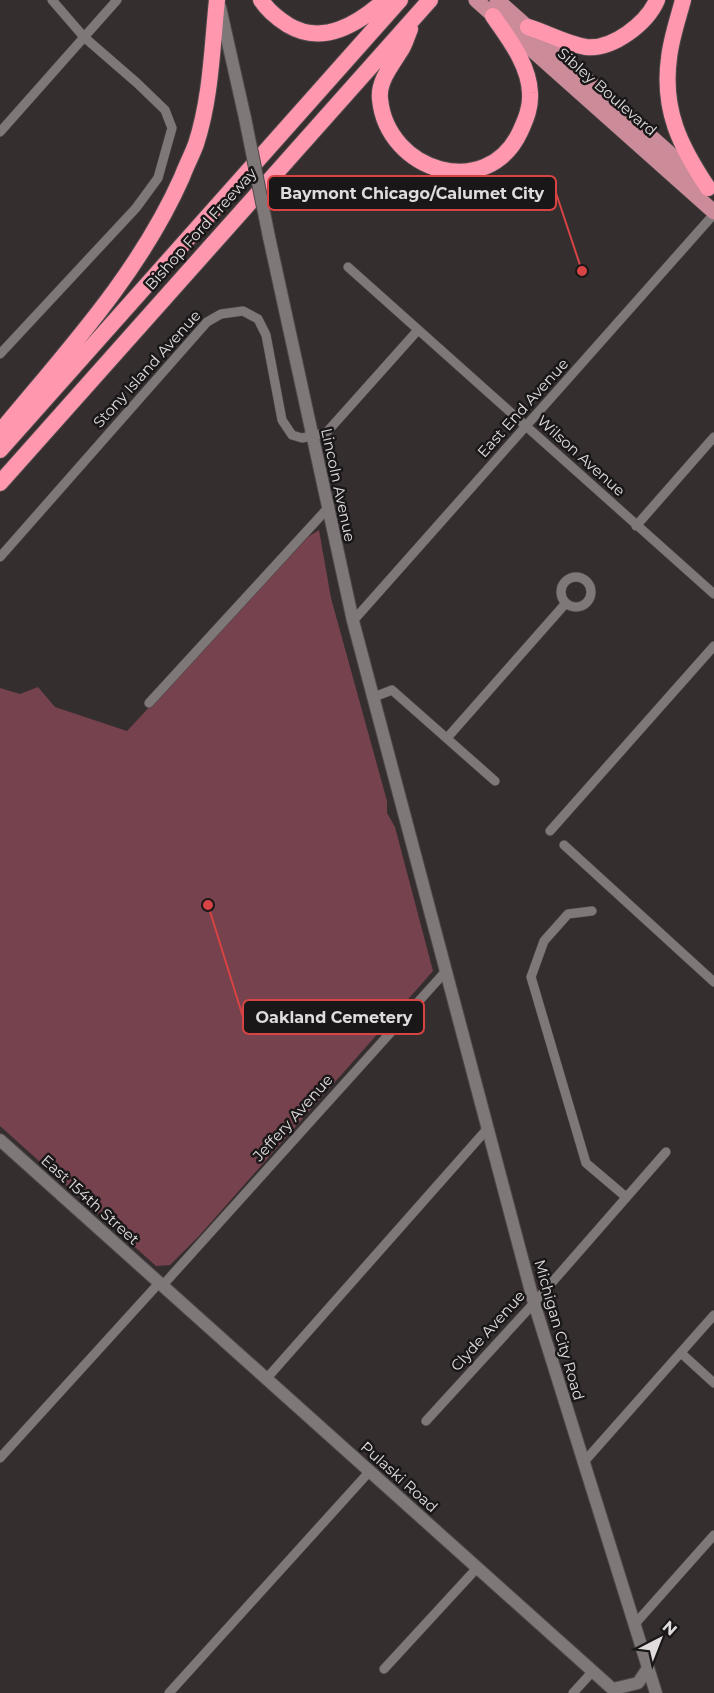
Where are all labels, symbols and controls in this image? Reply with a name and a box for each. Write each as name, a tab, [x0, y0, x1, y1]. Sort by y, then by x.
street label: Sibley Boulevard	[554, 43, 661, 140]
street label: Bishop Ford Freeway	[141, 163, 261, 294]
callout: Baymont Chicago/Calumet City	[268, 176, 556, 210]
text: Baymont Chicago/Calumet City	[280, 184, 544, 203]
street label: Stony Island Avenue	[89, 306, 205, 431]
street label: East End Avenue	[473, 354, 572, 461]
street label: Wilson Avenue	[533, 411, 629, 500]
street label: Lincoln Avenue	[317, 426, 360, 543]
callout: Oakland Cemetery	[243, 1000, 424, 1034]
text: Oakland Cemetery	[256, 1008, 413, 1027]
street label: Jeffery Avenue	[248, 1070, 337, 1166]
street label: East 154th Street	[37, 1151, 143, 1249]
street label: Michigan City Road	[530, 1257, 589, 1402]
street label: Clyde Avenue	[446, 1286, 529, 1375]
street label: Pulaski Road	[357, 1437, 442, 1516]
north arrow	[630, 1609, 690, 1669]
text: N	[659, 1617, 681, 1640]

